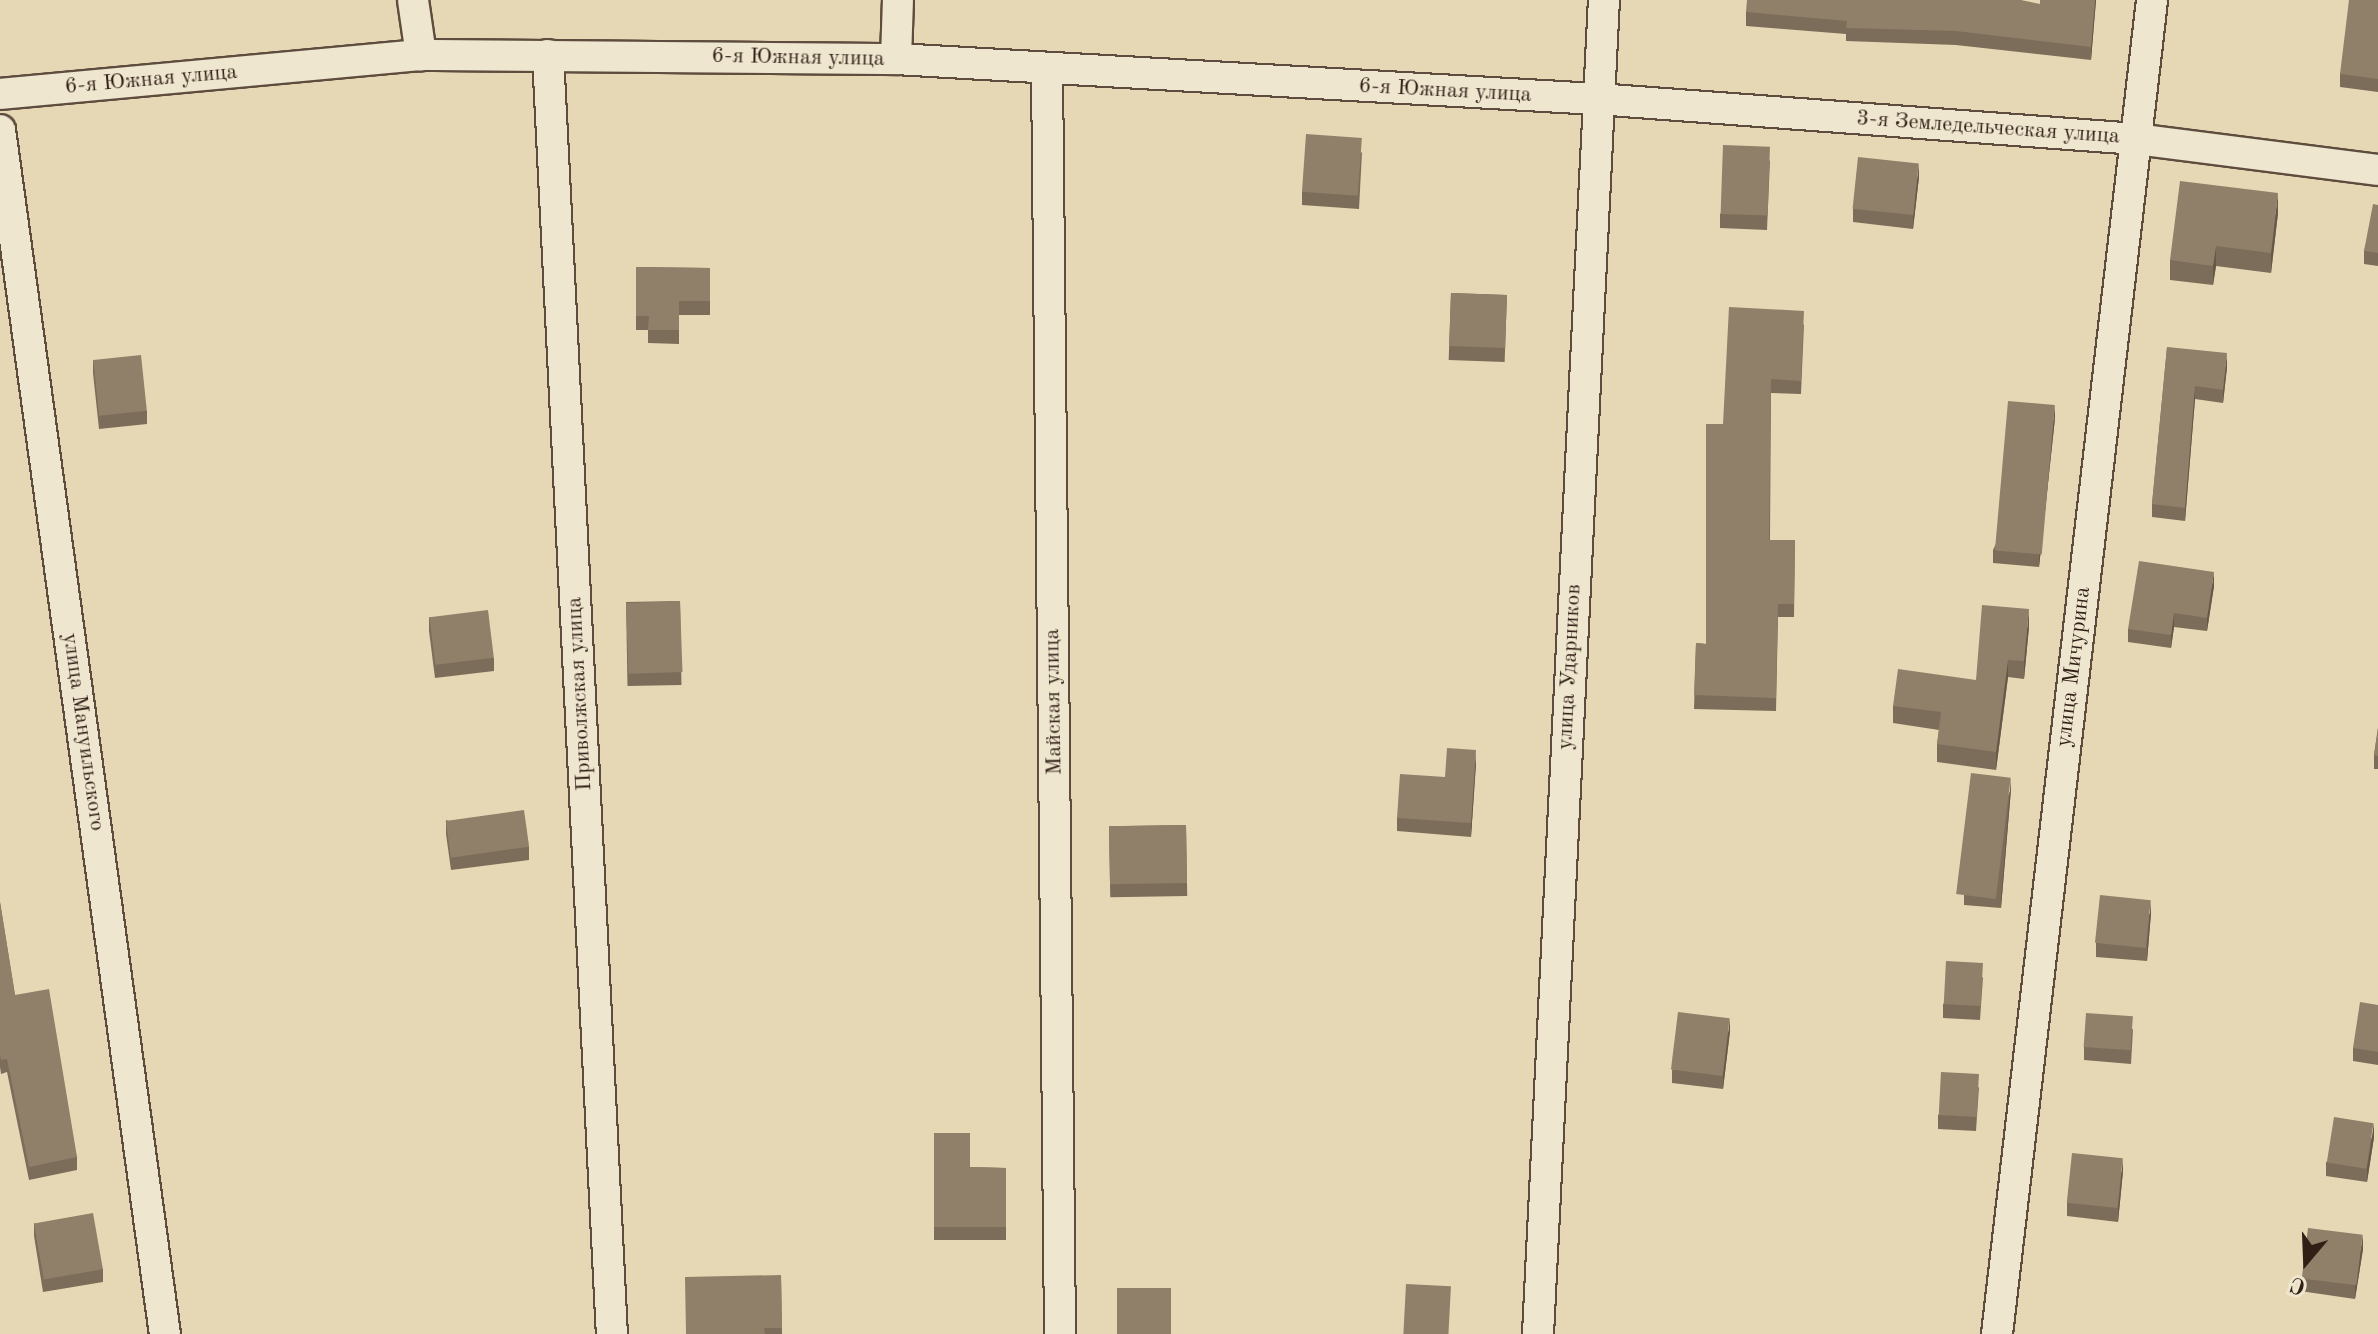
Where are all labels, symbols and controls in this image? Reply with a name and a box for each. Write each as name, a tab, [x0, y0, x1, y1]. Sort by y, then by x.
street label: 6-я Южная улица	[711, 43, 885, 73]
street label: 6-я Южная улица	[64, 59, 238, 101]
street label: 6-я Южная улица	[1358, 73, 1532, 109]
street label: 3-я Земледельческая улица	[1855, 106, 2121, 150]
street label: улица Ударников	[1552, 583, 1588, 751]
street label: улица Мичурина	[2051, 585, 2097, 749]
street label: Приволжская улица	[562, 596, 598, 792]
street label: Майская улица	[1040, 629, 1068, 775]
street label: улица Мануильского	[56, 631, 110, 833]
north arrow	[2266, 1222, 2346, 1302]
text: С	[2288, 1272, 2309, 1297]

